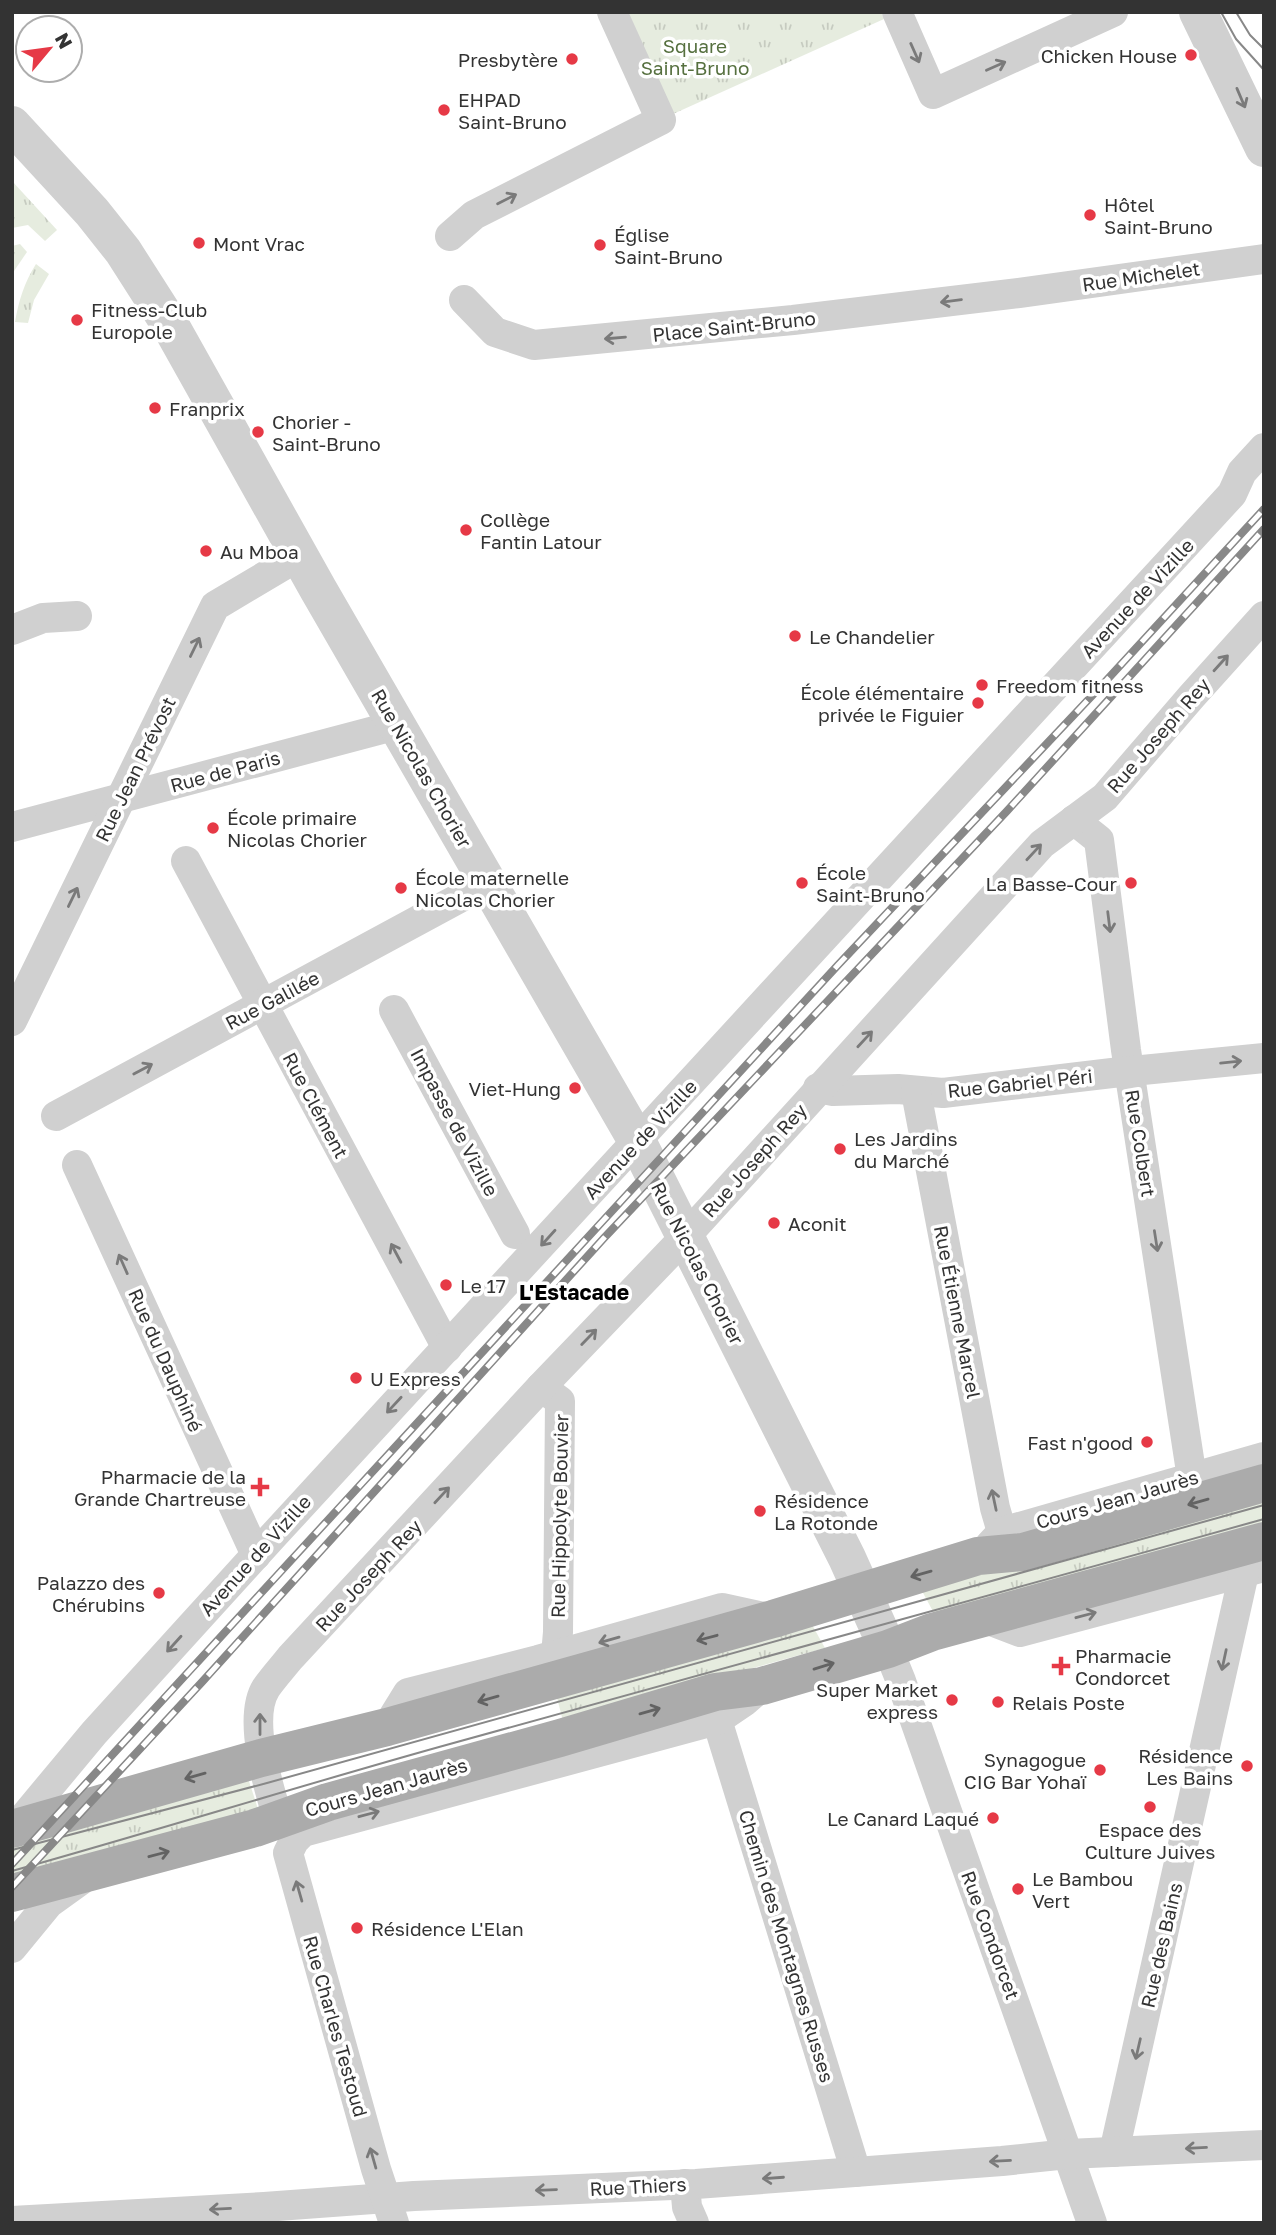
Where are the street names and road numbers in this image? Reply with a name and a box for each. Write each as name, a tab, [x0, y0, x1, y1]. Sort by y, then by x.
street label: Rue Michelet	[1081, 256, 1201, 296]
street label: Place Saint-Bruno	[651, 306, 817, 346]
street label: Avenue de Vizille	[1076, 534, 1198, 662]
street label: Rue Joseph Rey	[1102, 672, 1214, 797]
street label: Rue Nicolas Chorier	[367, 684, 477, 852]
street label: Rue Jean Prévost	[90, 693, 180, 845]
street label: Rue de Paris	[168, 745, 282, 797]
street label: Rue Galilée	[221, 966, 323, 1034]
street label: Impasse de Vizille	[406, 1044, 504, 1200]
street label: Rue Clément	[278, 1048, 354, 1162]
street label: Rue Gabriel Péri	[946, 1064, 1094, 1102]
street label: Avenue de Vizille	[579, 1075, 701, 1203]
street label: Rue Colbert	[1121, 1088, 1161, 1198]
street label: Rue Joseph Rey	[697, 1098, 811, 1222]
street label: Rue Nicolas Chorier	[647, 1178, 749, 1349]
street label: Rue Étienne Marcel	[930, 1223, 986, 1401]
street label: Rue du Dauphiné	[124, 1285, 208, 1435]
street label: Rue Hippolyte Bouvier	[546, 1413, 572, 1618]
street label: Cours Jean Jaurès	[1033, 1465, 1201, 1533]
street label: Avenue de Vizille	[195, 1490, 315, 1620]
street label: Rue Joseph Rey	[310, 1514, 426, 1636]
street label: Cours Jean Jaurès	[302, 1753, 470, 1821]
street label: Chemin des Montagnes Russes	[735, 1807, 839, 2085]
street label: Rue Condorcet	[957, 1868, 1025, 2002]
street label: Rue des Bains	[1135, 1880, 1187, 2010]
street label: Rue Charles Testoud	[299, 1933, 373, 2119]
street label: Rue Thiers	[589, 2172, 687, 2200]

